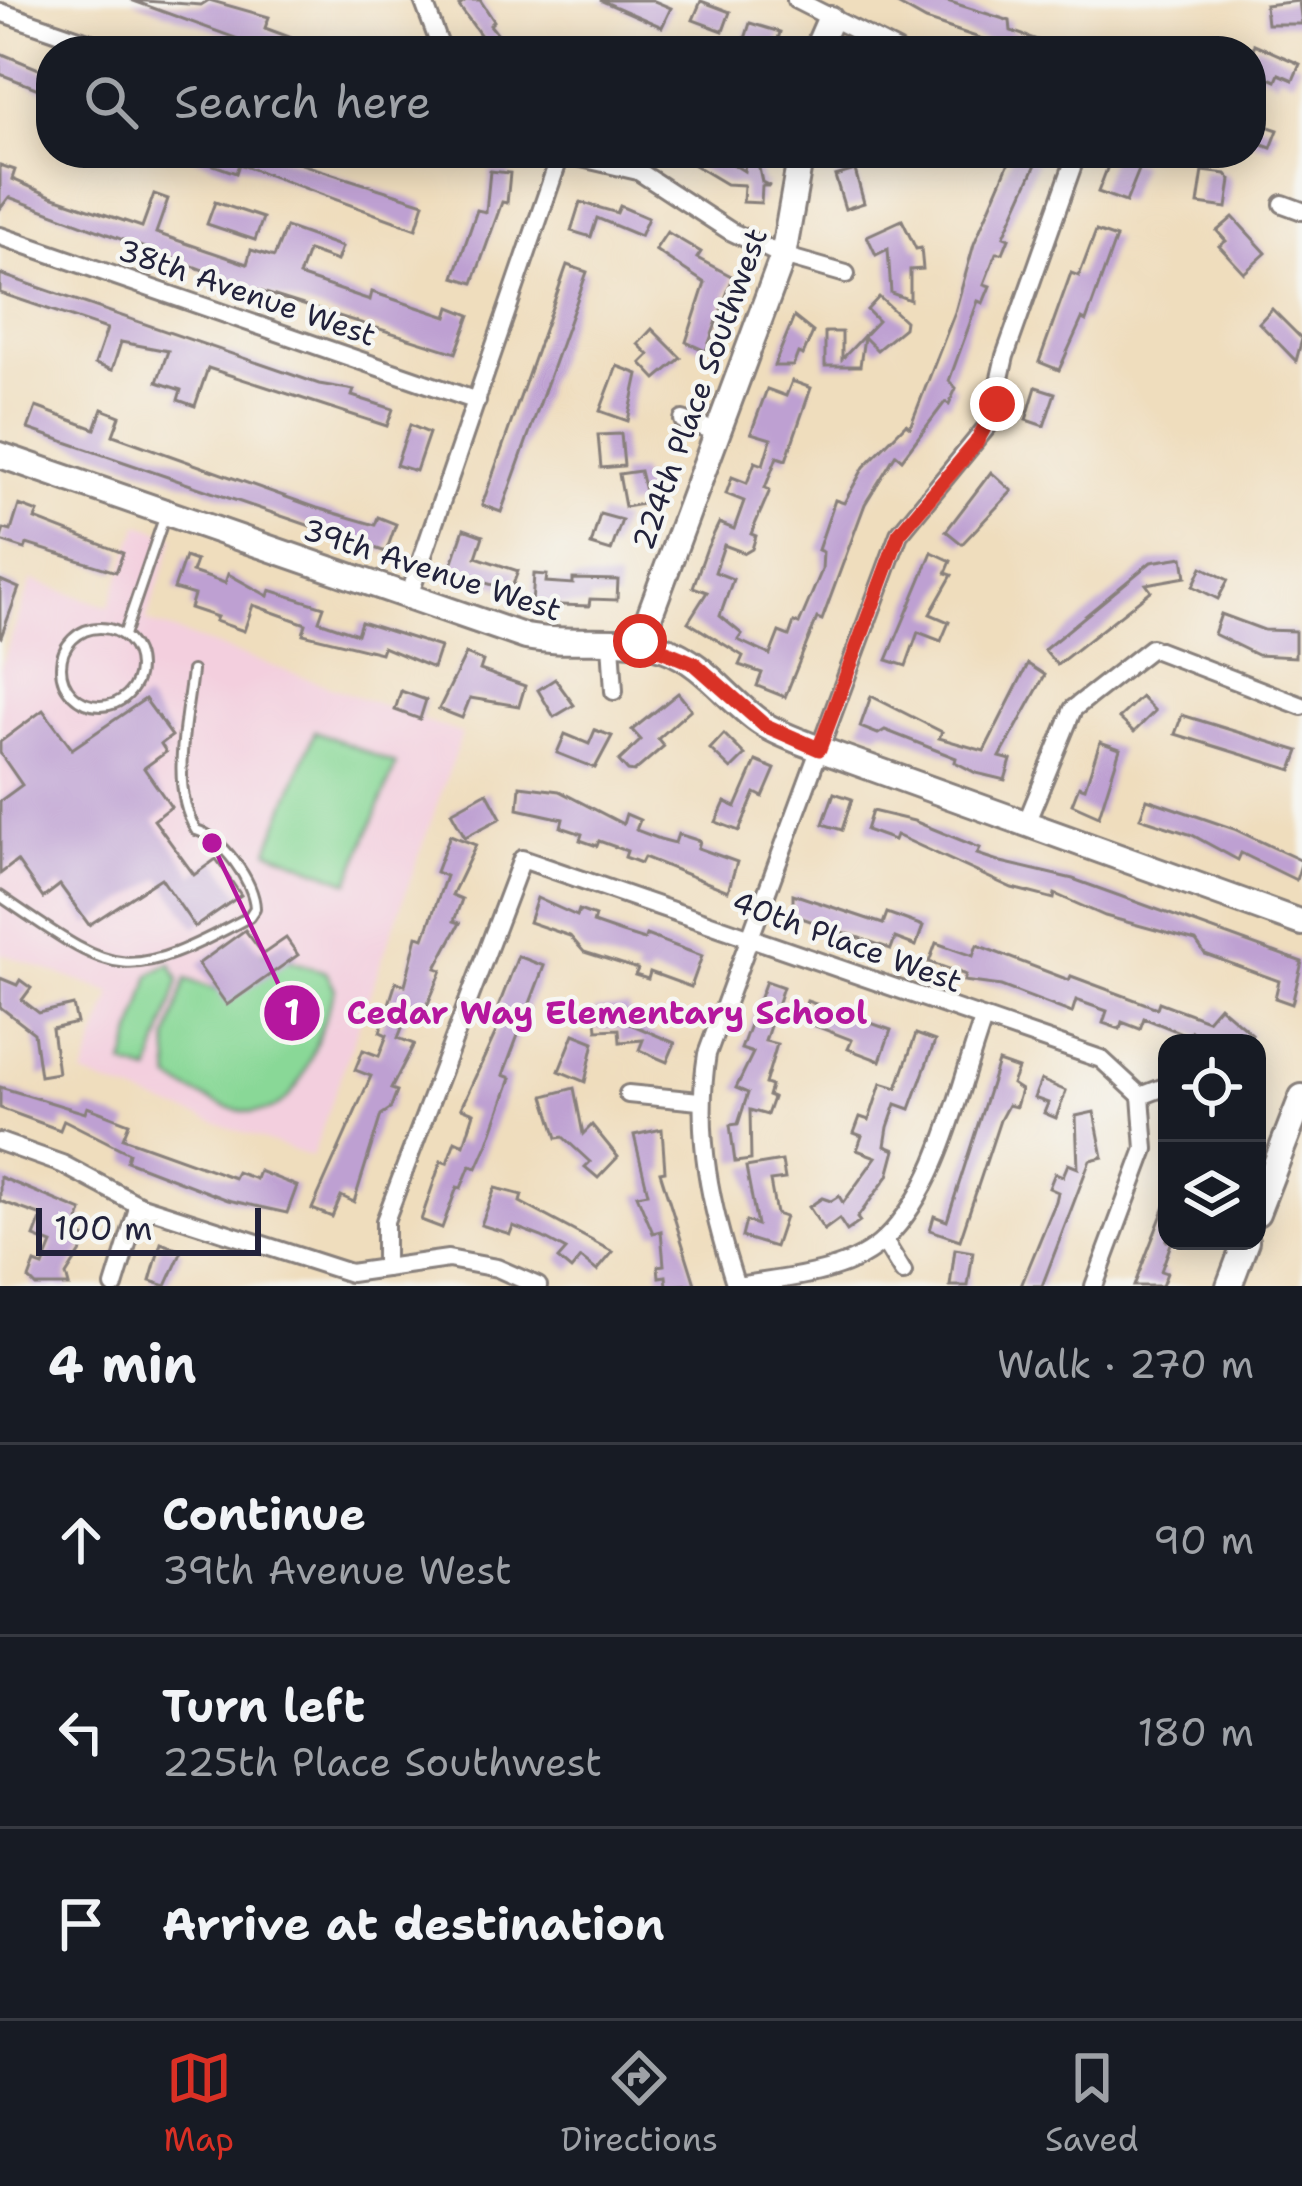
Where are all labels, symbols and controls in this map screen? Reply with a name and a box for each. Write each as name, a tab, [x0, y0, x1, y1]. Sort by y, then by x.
search box	[36, 36, 1266, 168]
icon: search	[78, 69, 144, 135]
text: Search here	[174, 72, 431, 132]
street label: 224th Place Southwest	[622, 222, 777, 555]
street label: 38th Avenue West	[113, 229, 381, 356]
route end	[970, 377, 1024, 431]
street label: 39th Avenue West	[298, 508, 566, 631]
route start	[613, 614, 667, 668]
street label: 40th Place West	[727, 881, 968, 1002]
callout: Cedar Way Elementary School	[262, 978, 892, 1047]
text: 1	[284, 988, 300, 1037]
text: Cedar Way Elementary School	[346, 990, 868, 1035]
map controls	[1158, 1034, 1266, 1250]
button: locate	[1158, 1034, 1266, 1142]
button: layers	[1158, 1142, 1266, 1250]
scale bar	[36, 1202, 261, 1255]
text: 100 m	[54, 1206, 153, 1251]
text: 4 min	[48, 1330, 197, 1398]
text: Walk · 270 m	[997, 1338, 1254, 1390]
text: Continue	[162, 1484, 366, 1544]
icon: ahead	[48, 1507, 114, 1573]
text: 90 m	[1153, 1514, 1254, 1566]
text: 39th Avenue West	[162, 1544, 512, 1596]
text: Turn left	[162, 1676, 365, 1736]
icon: left	[48, 1699, 114, 1765]
text: 180 m	[1138, 1706, 1254, 1758]
text: 225th Place Southwest	[162, 1736, 602, 1788]
icon: arrive	[48, 1891, 114, 1957]
text: Arrive at destination	[162, 1894, 665, 1954]
tab: Map	[163, 2045, 234, 2162]
tab: Directions	[561, 2045, 718, 2162]
tab: Saved	[1045, 2045, 1139, 2162]

